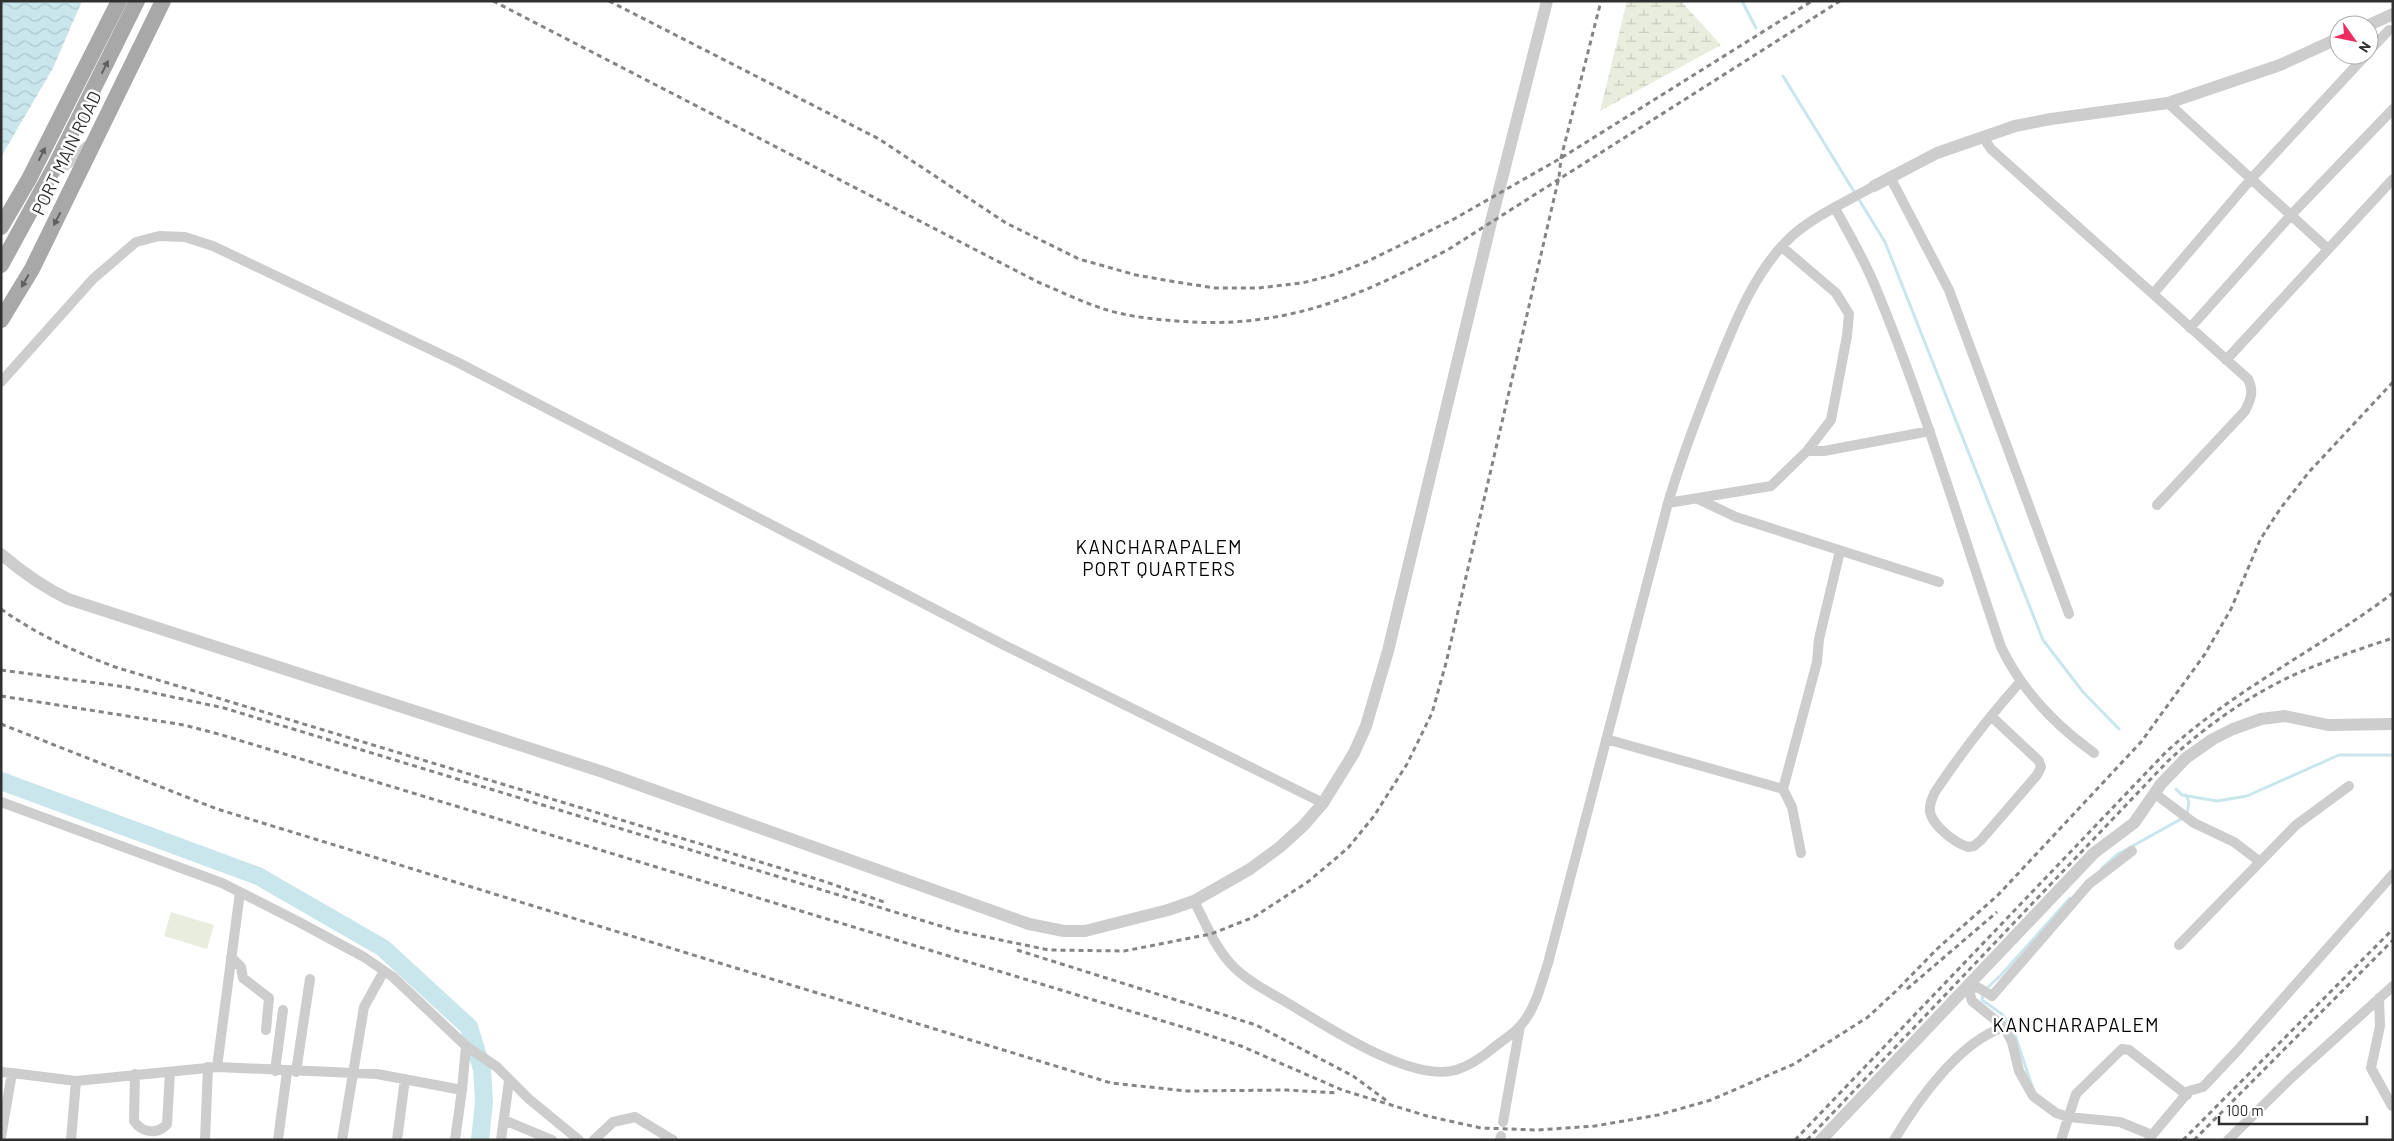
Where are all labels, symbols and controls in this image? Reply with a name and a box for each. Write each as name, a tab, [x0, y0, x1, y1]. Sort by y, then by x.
north arrow	[2329, 15, 2379, 65]
text: N	[2356, 39, 2375, 56]
one-way arrow	[101, 60, 109, 74]
street label: PORT MAIN ROAD	[26, 87, 106, 219]
one-way arrow	[38, 147, 46, 161]
one-way arrow	[53, 212, 61, 226]
one-way arrow	[21, 274, 30, 287]
district label: KANCHARAPALEM PORT QUARTERS	[1075, 535, 1243, 580]
district label: KANCHARAPALEM	[1992, 1013, 2160, 1036]
scale bar	[2219, 1094, 2366, 1126]
text: 100 m	[2226, 1101, 2264, 1119]

